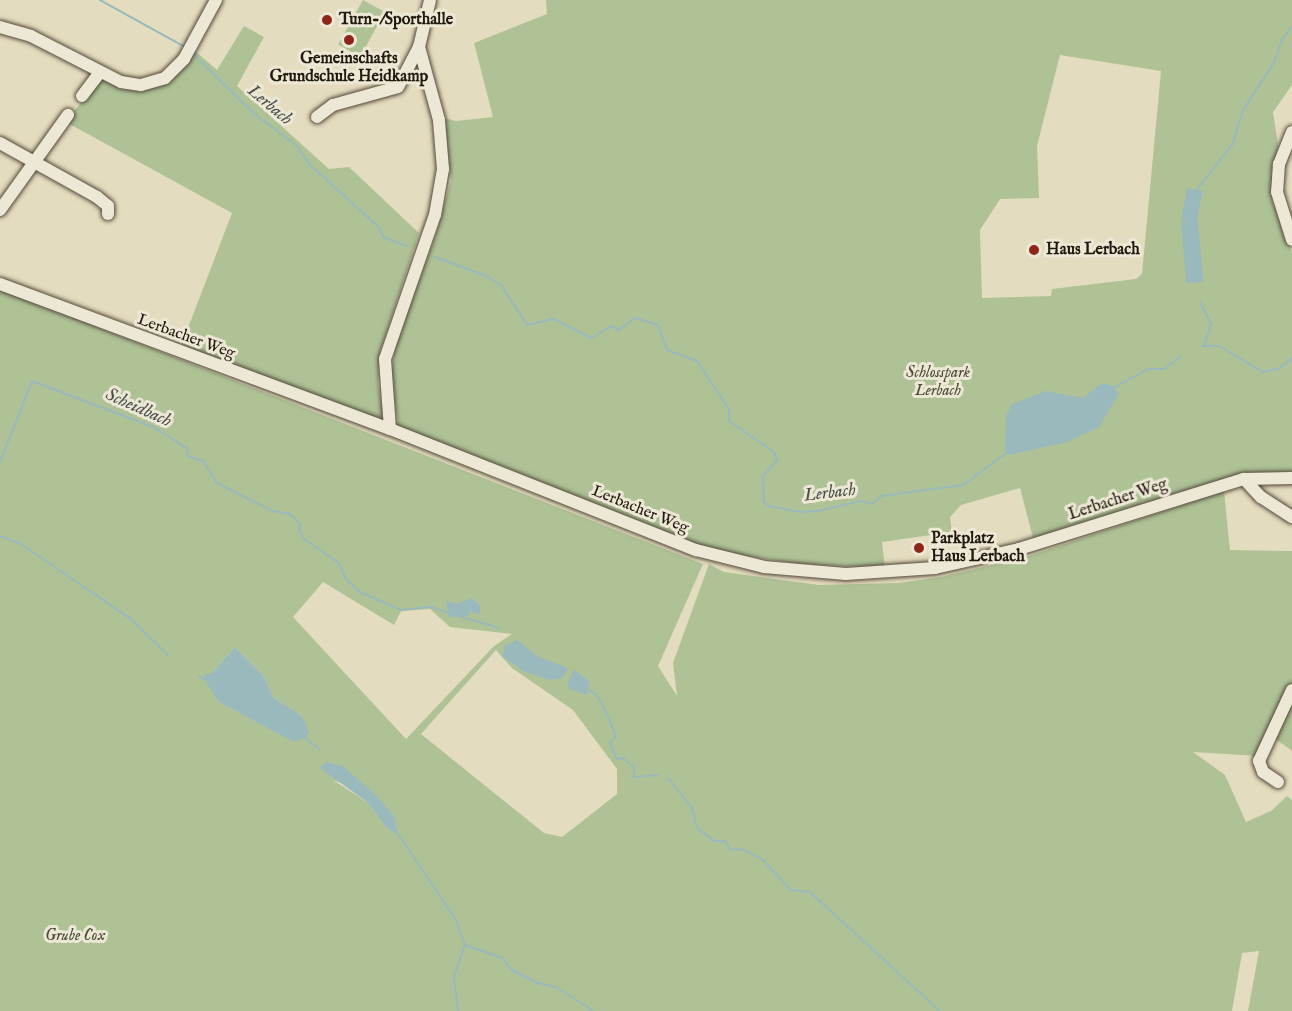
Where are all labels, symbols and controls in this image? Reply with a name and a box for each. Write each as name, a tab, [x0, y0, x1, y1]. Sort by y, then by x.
place label: Turn-/Sporthalle	[339, 10, 453, 30]
marker: Turn-/Sporthalle	[320, 13, 334, 27]
marker: Gemeinschafts Grundschule Heidkamp	[342, 33, 356, 47]
place label: Gemeinschafts Grundschule Heidkamp	[270, 49, 428, 87]
water label: Lerbach	[242, 81, 296, 131]
place label: Haus Lerbach	[1046, 240, 1140, 260]
marker: Haus Lerbach	[1027, 243, 1041, 257]
street label: Lerbacher Weg	[134, 310, 238, 364]
park label: Schlosspark Lerbach	[906, 363, 970, 401]
water label: Scheidbach	[102, 385, 174, 433]
street label: Lerbacher Weg	[1066, 475, 1170, 525]
water label: Lerbach	[803, 480, 857, 508]
street label: Lerbacher Weg	[589, 482, 691, 538]
place label: Parkplatz Haus Lerbach	[931, 529, 1025, 567]
marker: Parkplatz Haus Lerbach	[912, 541, 926, 555]
park label: Grube Cox	[45, 926, 105, 946]

